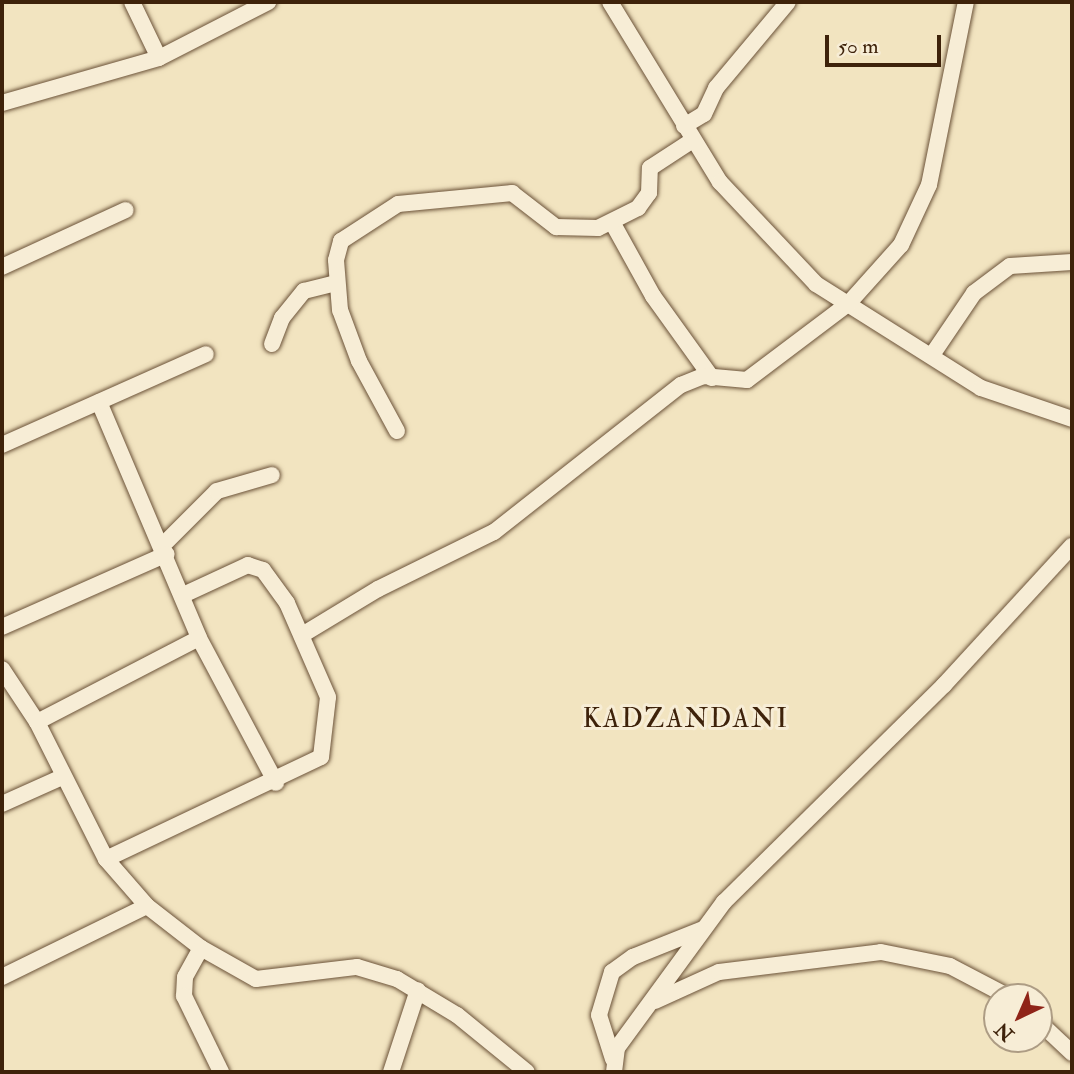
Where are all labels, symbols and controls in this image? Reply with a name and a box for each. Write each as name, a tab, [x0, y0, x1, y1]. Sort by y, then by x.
scale bar	[829, 21, 944, 65]
text: 50 m	[838, 33, 879, 60]
district label: KADZANDANI	[584, 704, 788, 736]
north arrow	[983, 983, 1053, 1053]
text: N	[990, 1017, 1019, 1046]

